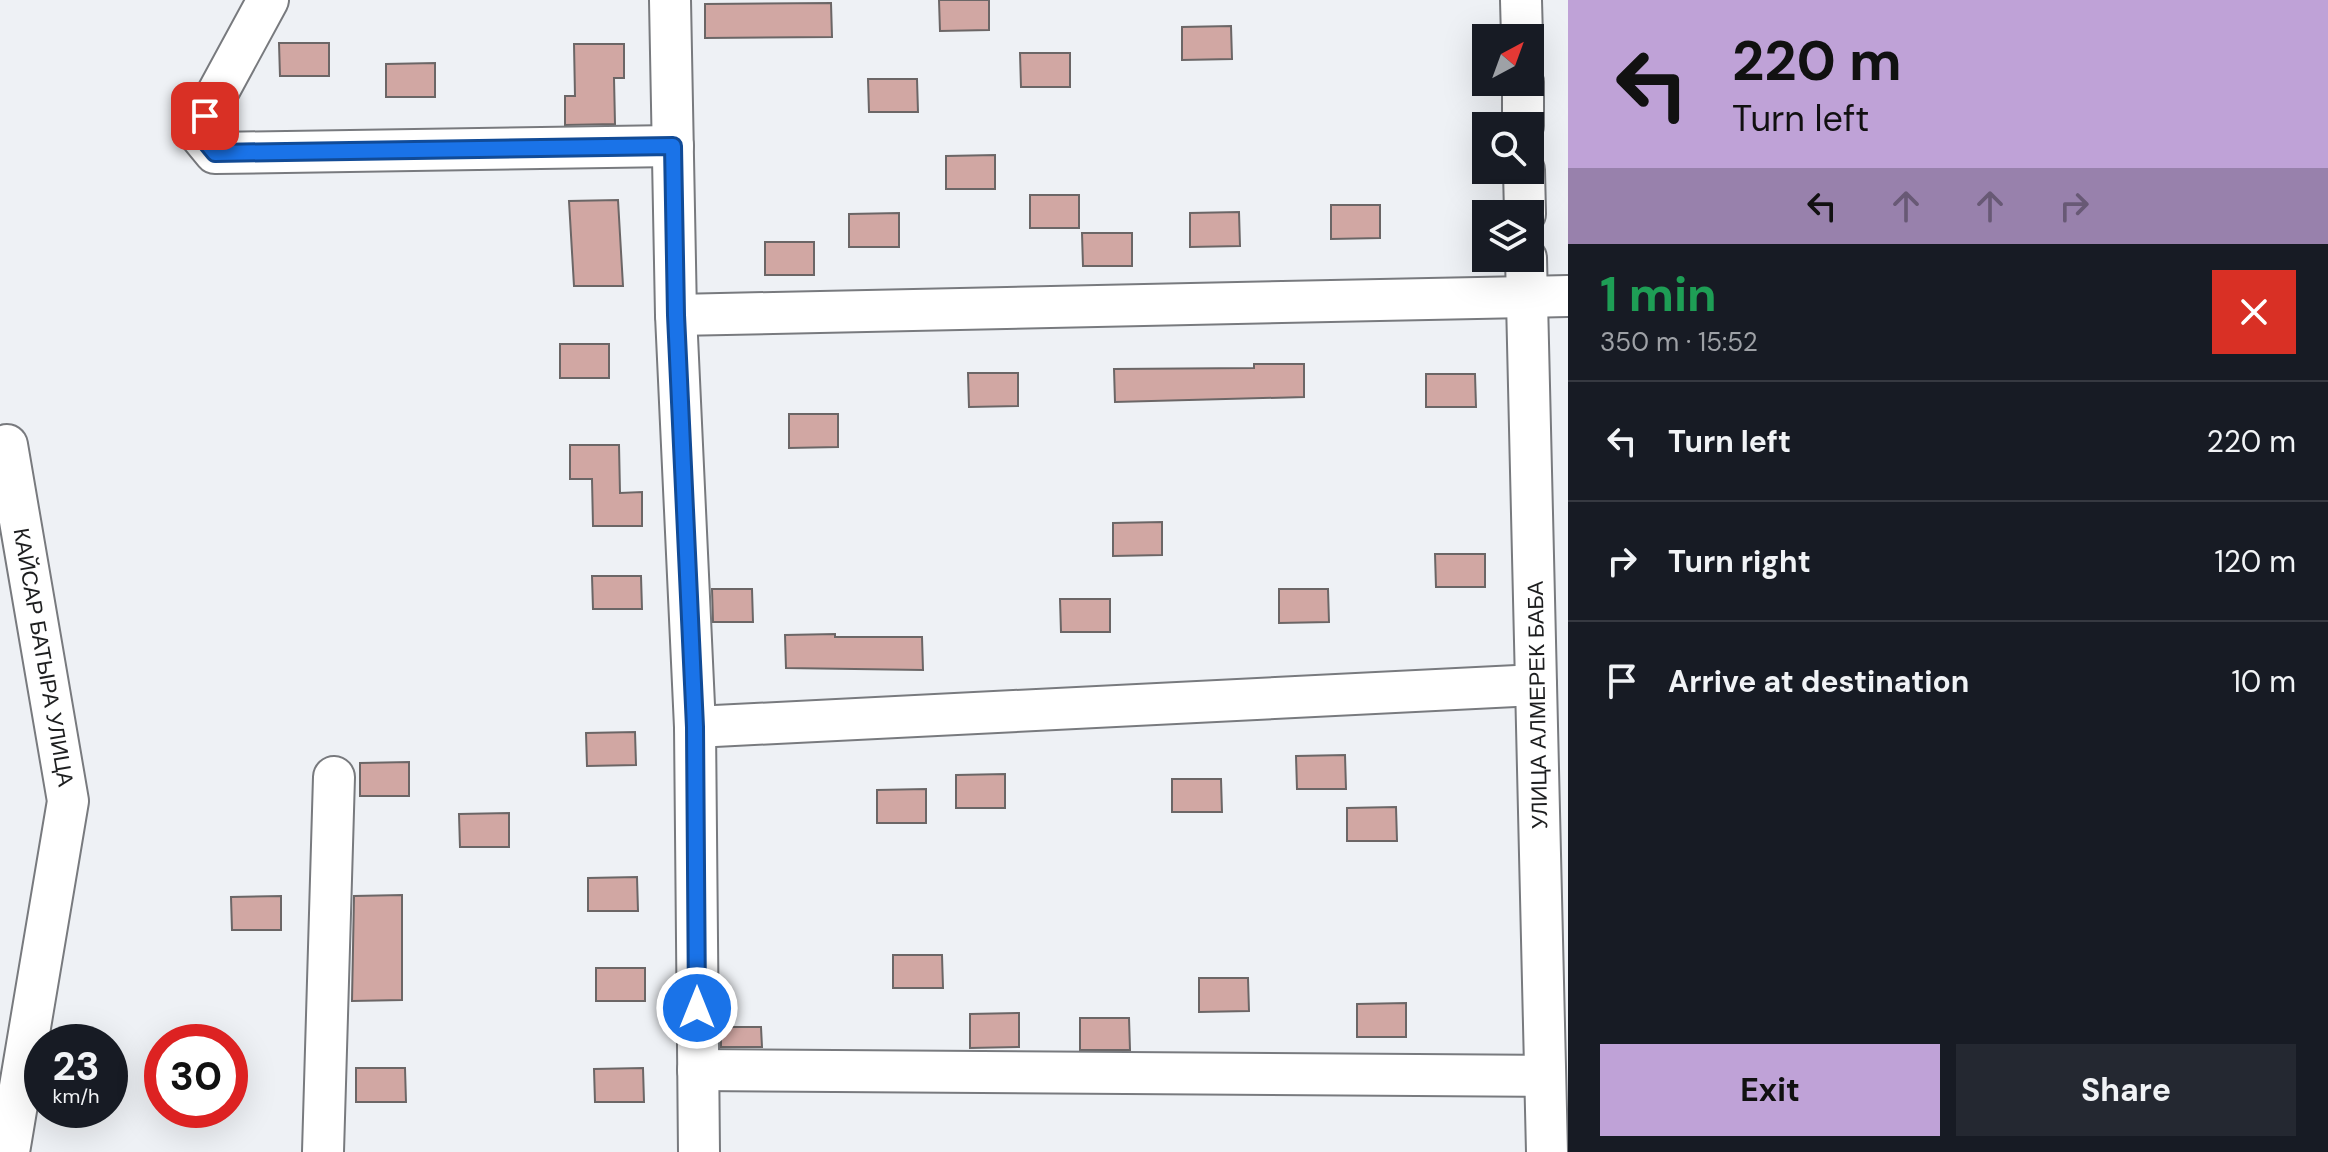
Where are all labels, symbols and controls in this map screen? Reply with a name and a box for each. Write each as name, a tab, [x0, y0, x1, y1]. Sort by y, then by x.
north arrow	[1472, 24, 1544, 96]
map controls	[1472, 24, 1544, 272]
text: 220 m	[1732, 24, 1902, 97]
icon: left	[1600, 32, 1704, 136]
pin	[171, 82, 239, 150]
icon: arrive	[183, 94, 227, 138]
text: Turn left	[1732, 95, 1869, 142]
button: search	[1472, 112, 1544, 184]
icon: left	[1800, 184, 1844, 228]
icon: ahead	[1884, 184, 1928, 228]
icon: ahead	[1968, 184, 2012, 228]
icon: right	[2052, 184, 2096, 228]
button: layers	[1472, 200, 1544, 272]
text: 1 min	[1600, 263, 1717, 326]
button: close	[2212, 270, 2296, 354]
text: 350 m · 15:52	[1600, 325, 1758, 359]
icon: left	[1600, 419, 1644, 463]
text: Turn left	[1668, 422, 1791, 461]
text: 220 m	[2207, 422, 2296, 461]
street label: КАЙСАР БАТЫРА УЛИЦА	[6, 526, 81, 789]
icon: right	[1600, 539, 1644, 583]
text: Turn right	[1668, 542, 1811, 581]
text: 120 m	[2214, 542, 2296, 581]
street label: УЛИЦА АЛМЕРЕК БАБА	[1521, 580, 1554, 829]
icon: arrive	[1600, 659, 1644, 703]
text: Arrive at destination	[1668, 662, 1969, 701]
text: 10 m	[2231, 662, 2296, 701]
position arrow	[655, 966, 739, 1050]
speed limit sign: 30	[144, 1024, 248, 1128]
text: 23	[52, 1040, 100, 1092]
button: Exit	[1600, 1044, 1940, 1136]
button: Share	[1956, 1044, 2296, 1136]
text: km/h	[52, 1083, 100, 1109]

